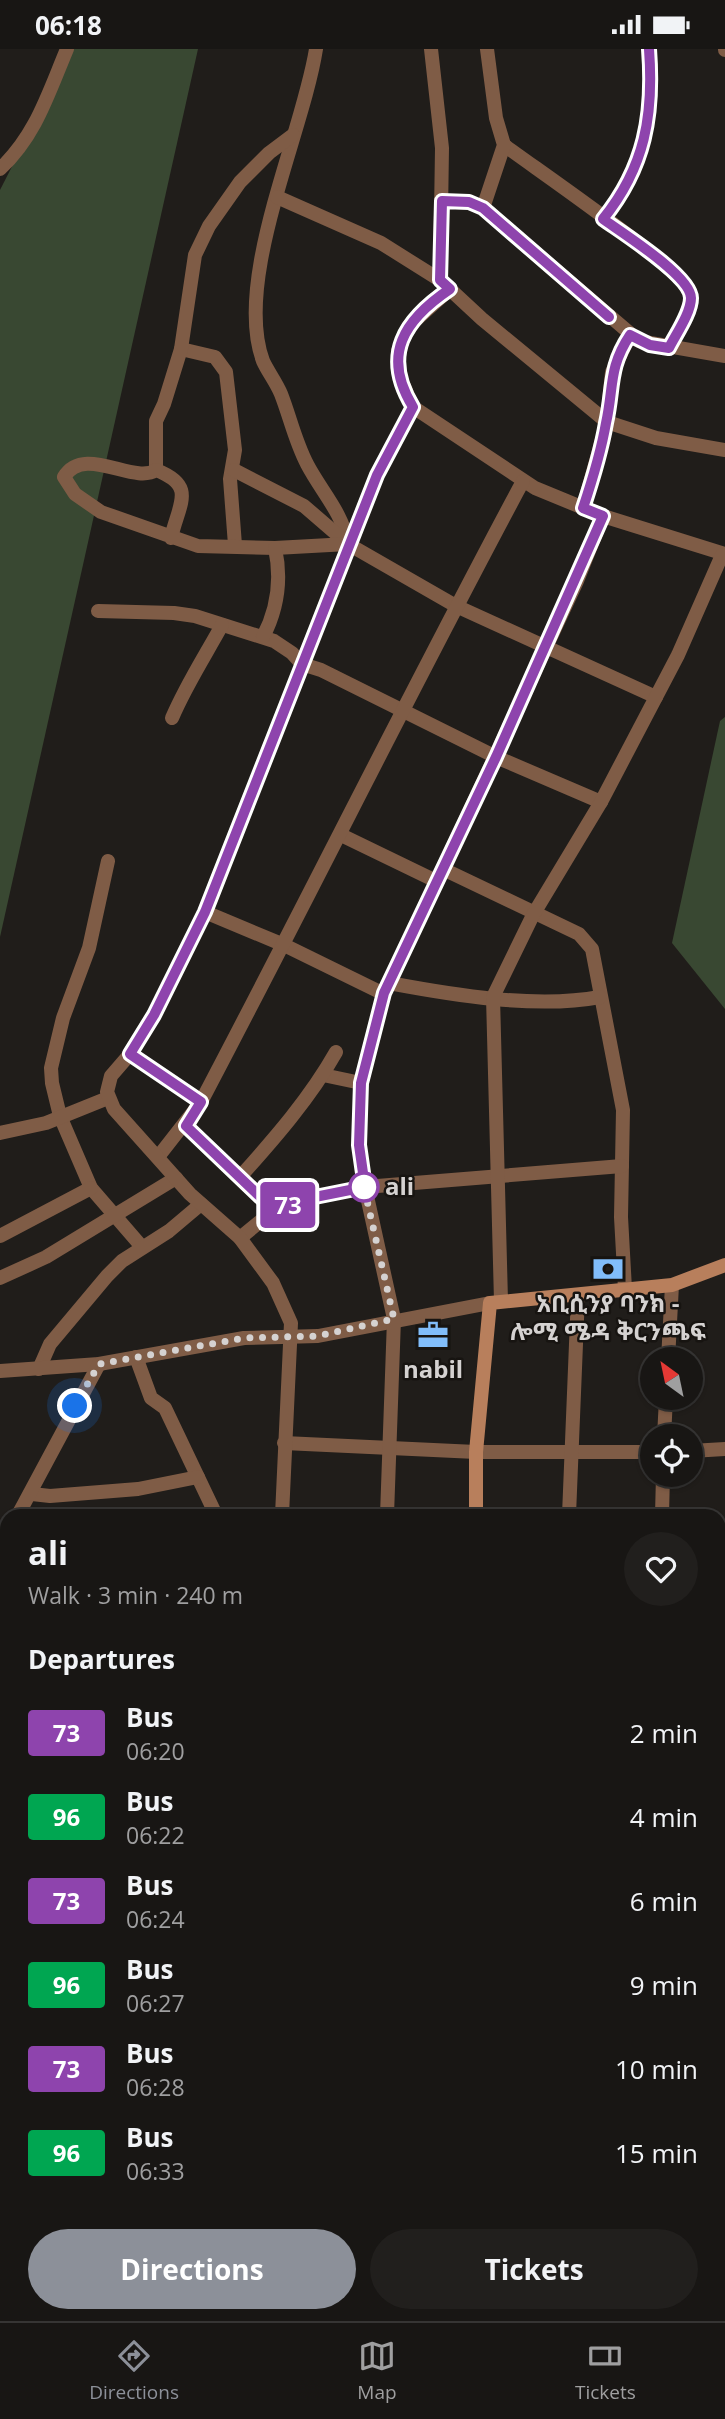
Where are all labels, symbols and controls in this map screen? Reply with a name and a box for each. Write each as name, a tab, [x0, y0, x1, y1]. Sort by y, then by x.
text: 06:18	[35, 7, 102, 43]
place label: ali	[385, 1169, 414, 1202]
marker: ali	[349, 1172, 379, 1202]
line badge: 73	[256, 1182, 320, 1228]
text: 73	[274, 1188, 302, 1221]
bank icon: አቢሲንያ ባንክ - ሎሚ ሜዳ ቅርንጫፍ	[591, 1252, 625, 1286]
place label: አቢሲንያ ባንክ - ሎሚ ሜዳ ቅርንጫፍ	[510, 1286, 706, 1347]
office icon: nabil	[416, 1318, 450, 1352]
north arrow	[640, 1347, 704, 1411]
map controls	[640, 1347, 703, 1487]
place label: nabil	[403, 1352, 463, 1385]
your location	[57, 1388, 92, 1423]
button: locate	[640, 1424, 703, 1487]
text: ali	[28, 1530, 68, 1575]
button: heart	[624, 1532, 698, 1606]
text: Walk · 3 min · 240 m	[28, 1579, 243, 1611]
text: Departures	[28, 1641, 175, 1677]
text: Bus	[126, 1699, 173, 1735]
text: 2 min	[630, 1715, 698, 1751]
text: 73	[53, 1716, 80, 1749]
text: 06:20	[126, 1735, 185, 1767]
text: Bus	[126, 1783, 173, 1819]
text: 4 min	[630, 1799, 698, 1835]
text: 96	[53, 1800, 80, 1833]
text: 06:22	[126, 1819, 185, 1851]
text: Bus	[126, 1867, 173, 1903]
text: 6 min	[630, 1883, 698, 1919]
text: 73	[53, 1884, 80, 1917]
text: 06:24	[126, 1903, 185, 1935]
text: Bus	[126, 1951, 173, 1987]
text: 9 min	[630, 1967, 698, 2003]
text: 96	[53, 1968, 80, 2001]
text: 06:27	[126, 1987, 185, 2019]
text: Bus	[126, 2035, 173, 2071]
text: 10 min	[615, 2051, 698, 2087]
text: 73	[53, 2052, 80, 2085]
text: 06:28	[126, 2071, 185, 2103]
text: Bus	[126, 2119, 173, 2155]
text: 15 min	[615, 2135, 698, 2171]
text: 96	[53, 2136, 80, 2169]
text: 06:33	[126, 2155, 185, 2187]
button: Directions	[28, 2229, 356, 2309]
button: Tickets	[370, 2229, 698, 2309]
tab: Directions	[89, 2337, 179, 2405]
tab: Map	[357, 2337, 397, 2405]
tab: Tickets	[575, 2337, 636, 2405]

